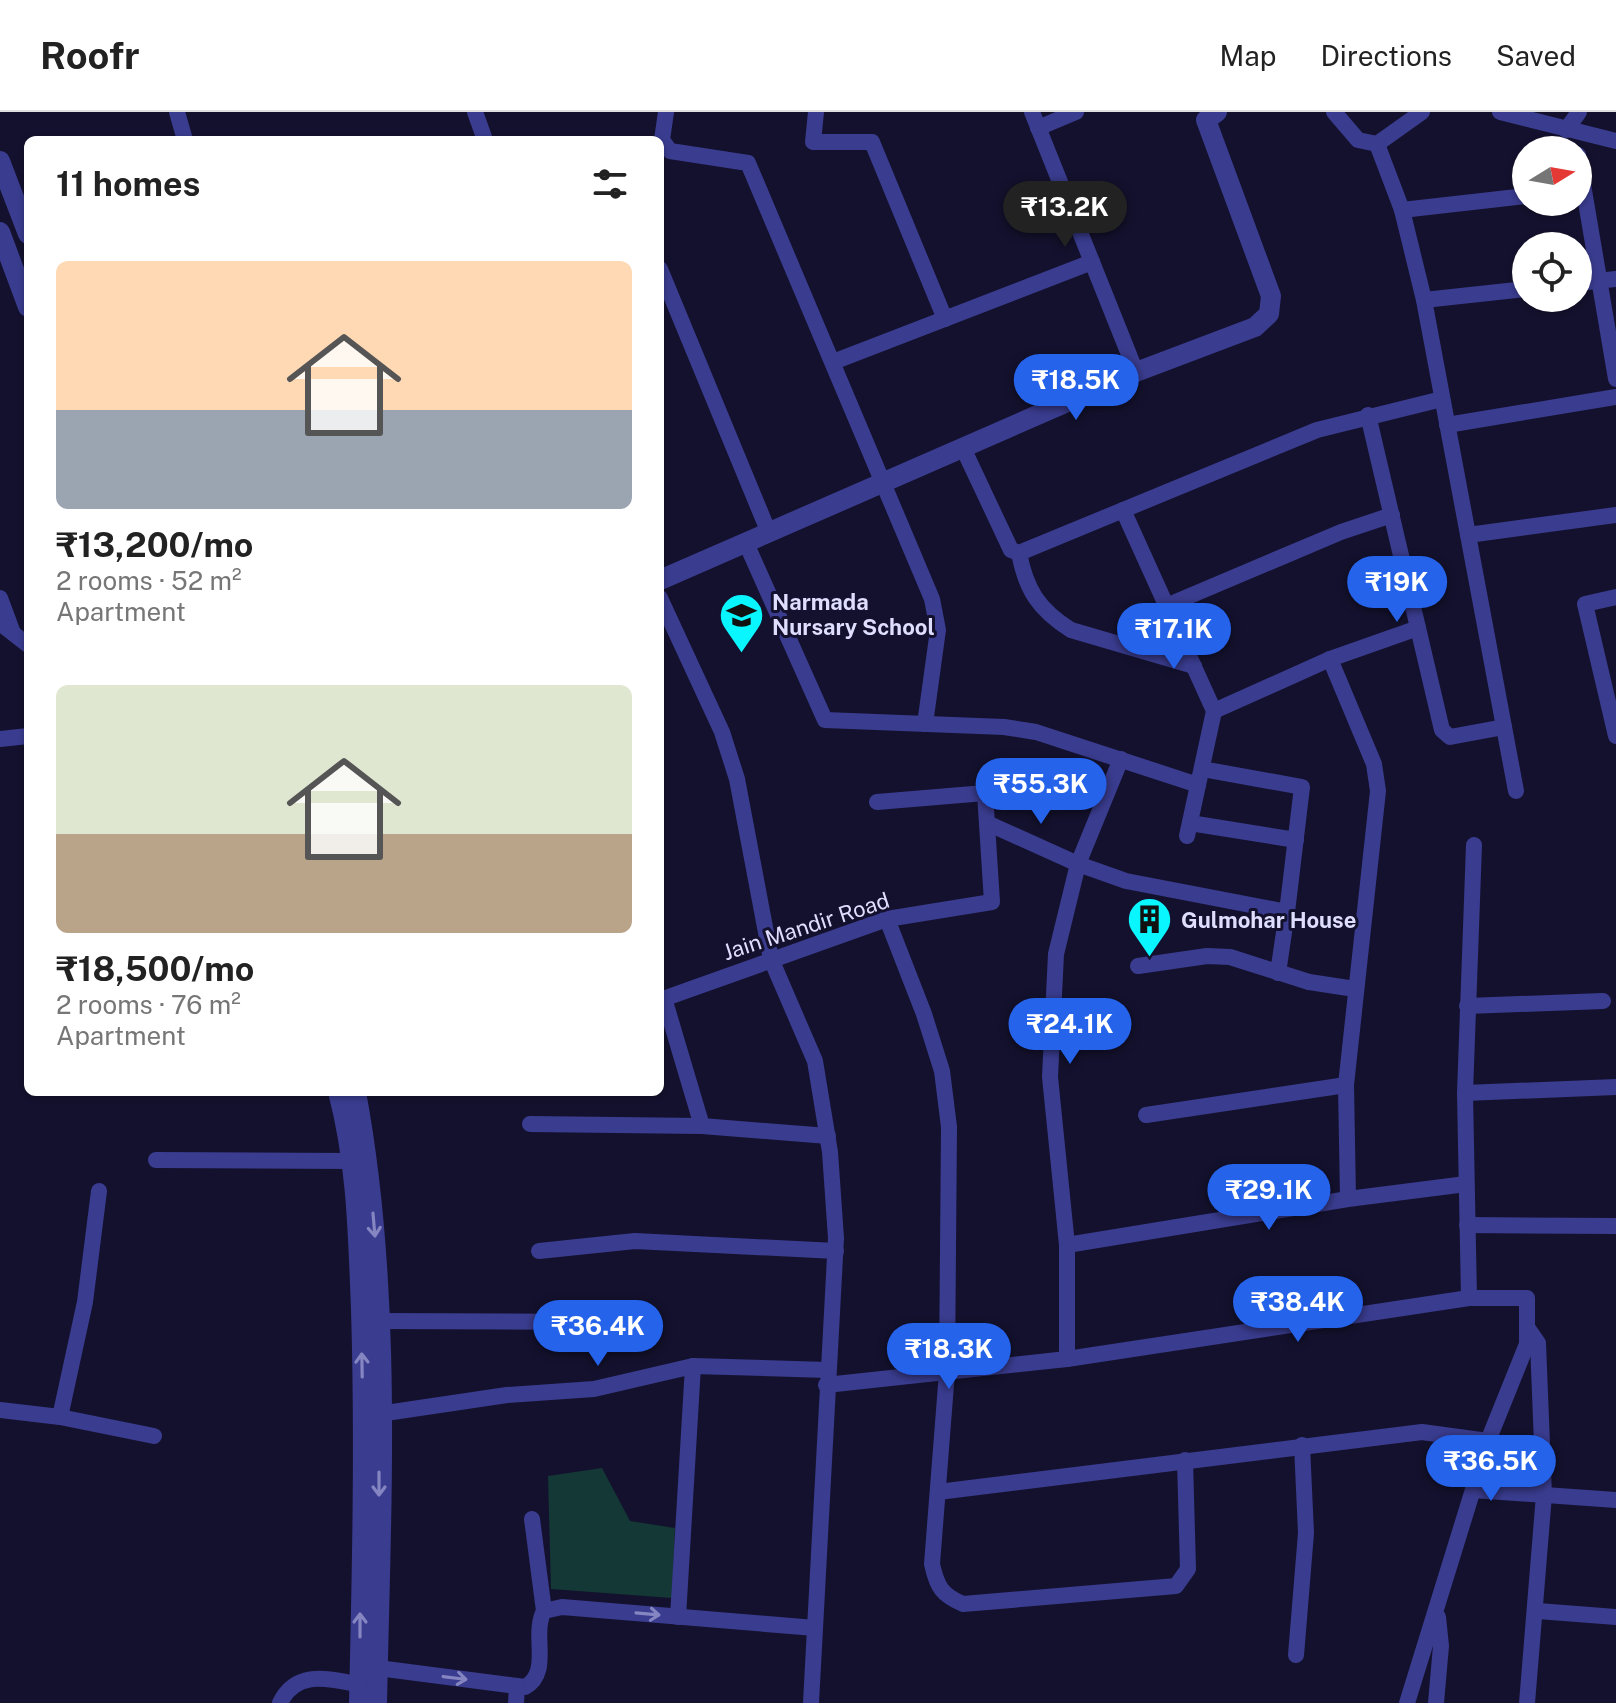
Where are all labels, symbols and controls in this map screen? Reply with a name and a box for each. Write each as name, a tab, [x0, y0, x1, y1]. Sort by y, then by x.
text: Roofr	[40, 33, 140, 78]
text: Map	[1220, 39, 1276, 72]
text: Directions	[1320, 39, 1452, 72]
text: Saved	[1496, 39, 1576, 72]
north arrow	[1512, 136, 1592, 216]
map controls	[1512, 136, 1592, 312]
icon: filters	[588, 162, 632, 206]
text: 11 homes	[56, 164, 200, 204]
pin: ₹13.2K	[1000, 181, 1130, 249]
text: ₹13.2K	[1021, 191, 1109, 222]
button: locate	[1512, 232, 1592, 312]
icon: home	[272, 313, 416, 457]
pin: ₹18.5K	[1011, 354, 1141, 422]
text: ₹18.5K	[1032, 364, 1120, 395]
text: ₹13,200/mo	[56, 525, 253, 565]
pin: ₹19K	[1350, 556, 1444, 624]
text: 2 rooms · 52 m²	[56, 565, 242, 596]
text: ₹19K	[1365, 566, 1429, 597]
place label: Narmada Nursary School	[772, 589, 935, 640]
school or university icon: Narmada Nursary School	[717, 591, 765, 654]
text: Apartment	[56, 596, 186, 627]
pin: ₹17.1K	[1109, 603, 1239, 671]
text: ₹17.1K	[1135, 613, 1213, 644]
icon: home	[272, 737, 416, 881]
pin: ₹55.3K	[976, 758, 1106, 826]
text: ₹55.3K	[994, 768, 1088, 799]
street label: Jain Mandir Road	[719, 887, 893, 965]
building icon: Gulmohar House	[1126, 896, 1174, 959]
place label: Gulmohar House	[1181, 907, 1356, 933]
text: ₹18,500/mo	[56, 949, 254, 989]
text: 2 rooms · 76 m²	[56, 989, 241, 1020]
pin: ₹24.1K	[1005, 998, 1135, 1066]
text: ₹24.1K	[1026, 1008, 1114, 1039]
text: Apartment	[56, 1020, 186, 1051]
pin: ₹29.1K	[1204, 1164, 1334, 1232]
text: ₹29.1K	[1225, 1174, 1313, 1205]
one-way arrow	[367, 1211, 382, 1238]
pin: ₹38.4K	[1233, 1276, 1363, 1344]
text: ₹38.4K	[1251, 1286, 1345, 1317]
pin: ₹36.4K	[533, 1300, 663, 1368]
text: ₹36.4K	[551, 1310, 645, 1341]
pin: ₹18.3K	[884, 1323, 1014, 1391]
text: ₹18.3K	[905, 1333, 993, 1364]
one-way arrow	[354, 1352, 370, 1379]
pin: ₹36.5K	[1426, 1435, 1556, 1503]
text: ₹36.5K	[1444, 1445, 1538, 1476]
one-way arrow	[371, 1470, 387, 1497]
one-way arrow	[634, 1607, 661, 1622]
one-way arrow	[352, 1612, 368, 1639]
one-way arrow	[442, 1671, 467, 1686]

